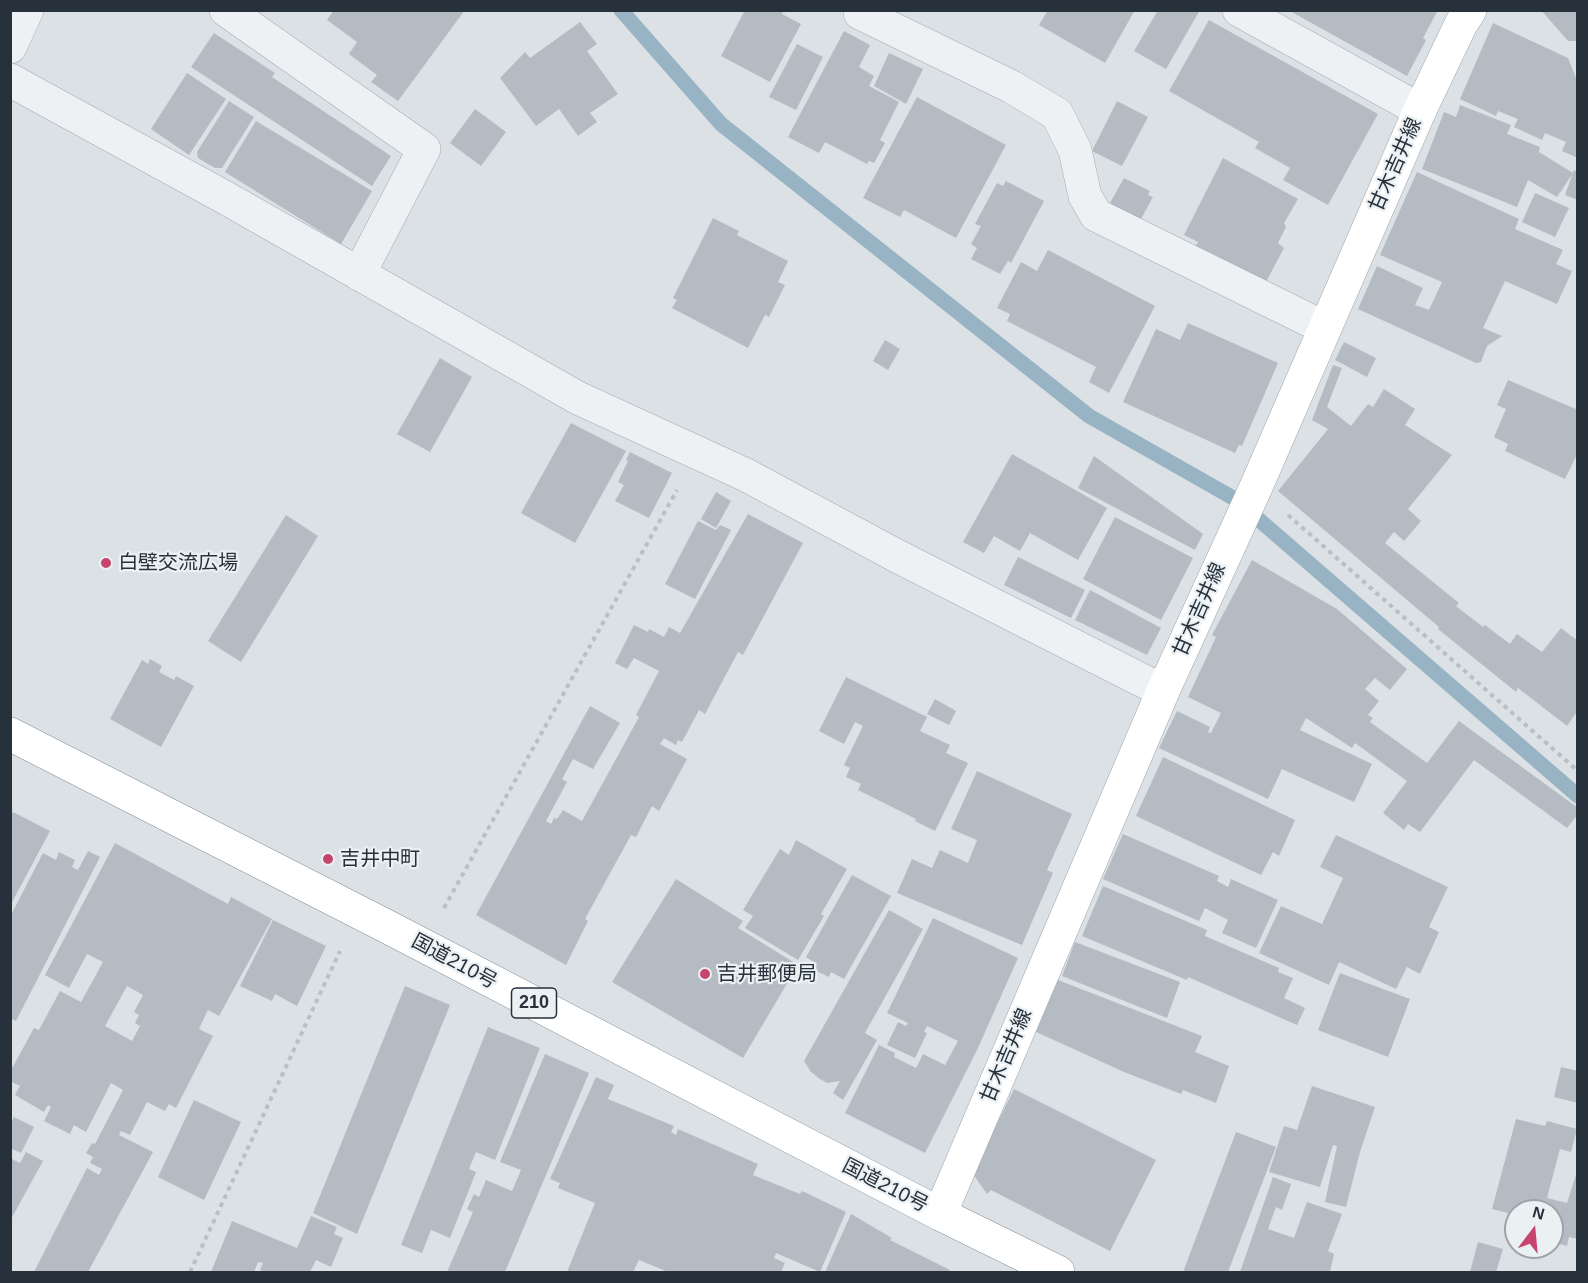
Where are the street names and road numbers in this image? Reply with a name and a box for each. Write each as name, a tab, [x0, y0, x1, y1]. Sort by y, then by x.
street label: 甘木吉井線	[1365, 114, 1427, 216]
street label: 甘木吉井線	[1169, 559, 1231, 661]
street label: 国道210号	[407, 929, 501, 995]
road number: 210	[512, 988, 556, 1018]
street label: 甘木吉井線	[976, 1005, 1038, 1107]
street label: 国道210号	[838, 1154, 932, 1218]

